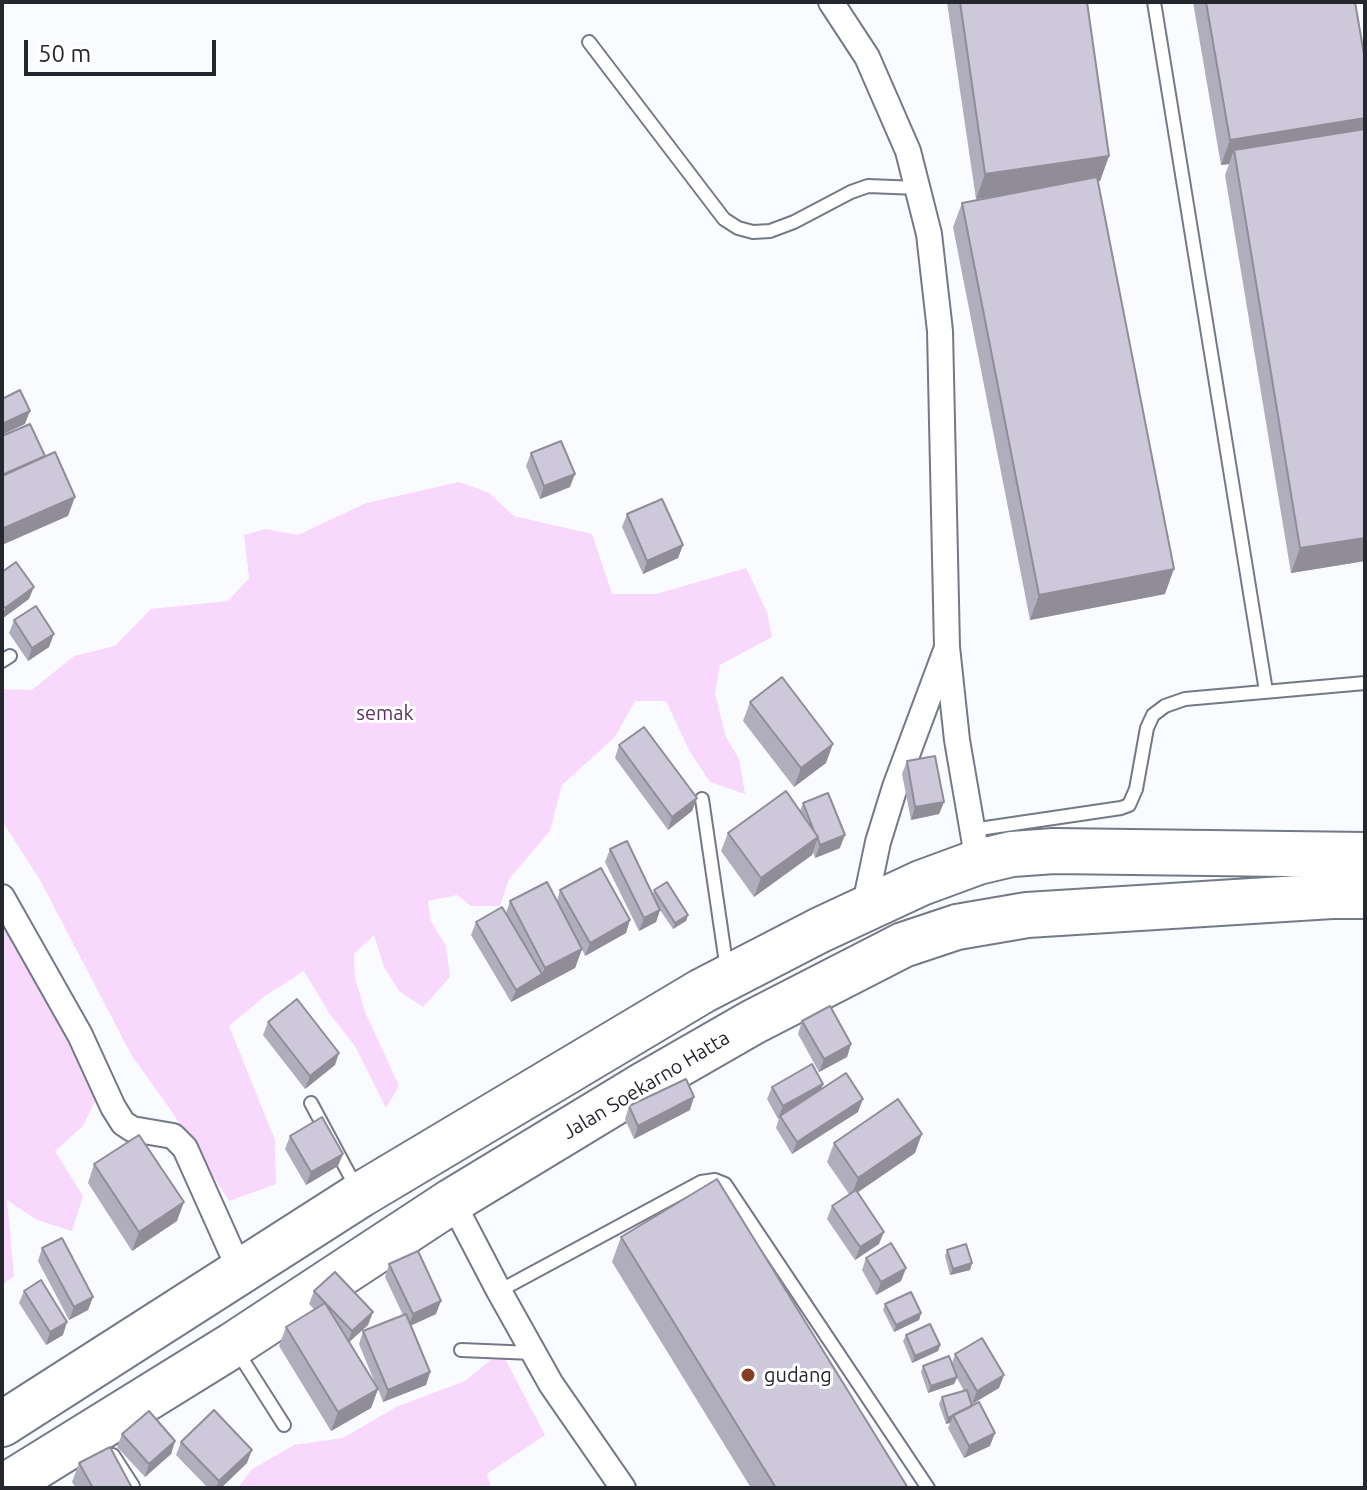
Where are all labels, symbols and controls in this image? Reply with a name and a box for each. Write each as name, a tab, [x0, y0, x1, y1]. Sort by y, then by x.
scale bar	[28, 24, 220, 74]
text: 50 m	[38, 40, 91, 67]
park label: semak	[356, 701, 414, 725]
street label: Jalan Soekarno Hatta	[558, 1026, 734, 1144]
place label: gudang	[764, 1363, 832, 1387]
marker: gudang	[739, 1366, 757, 1384]

